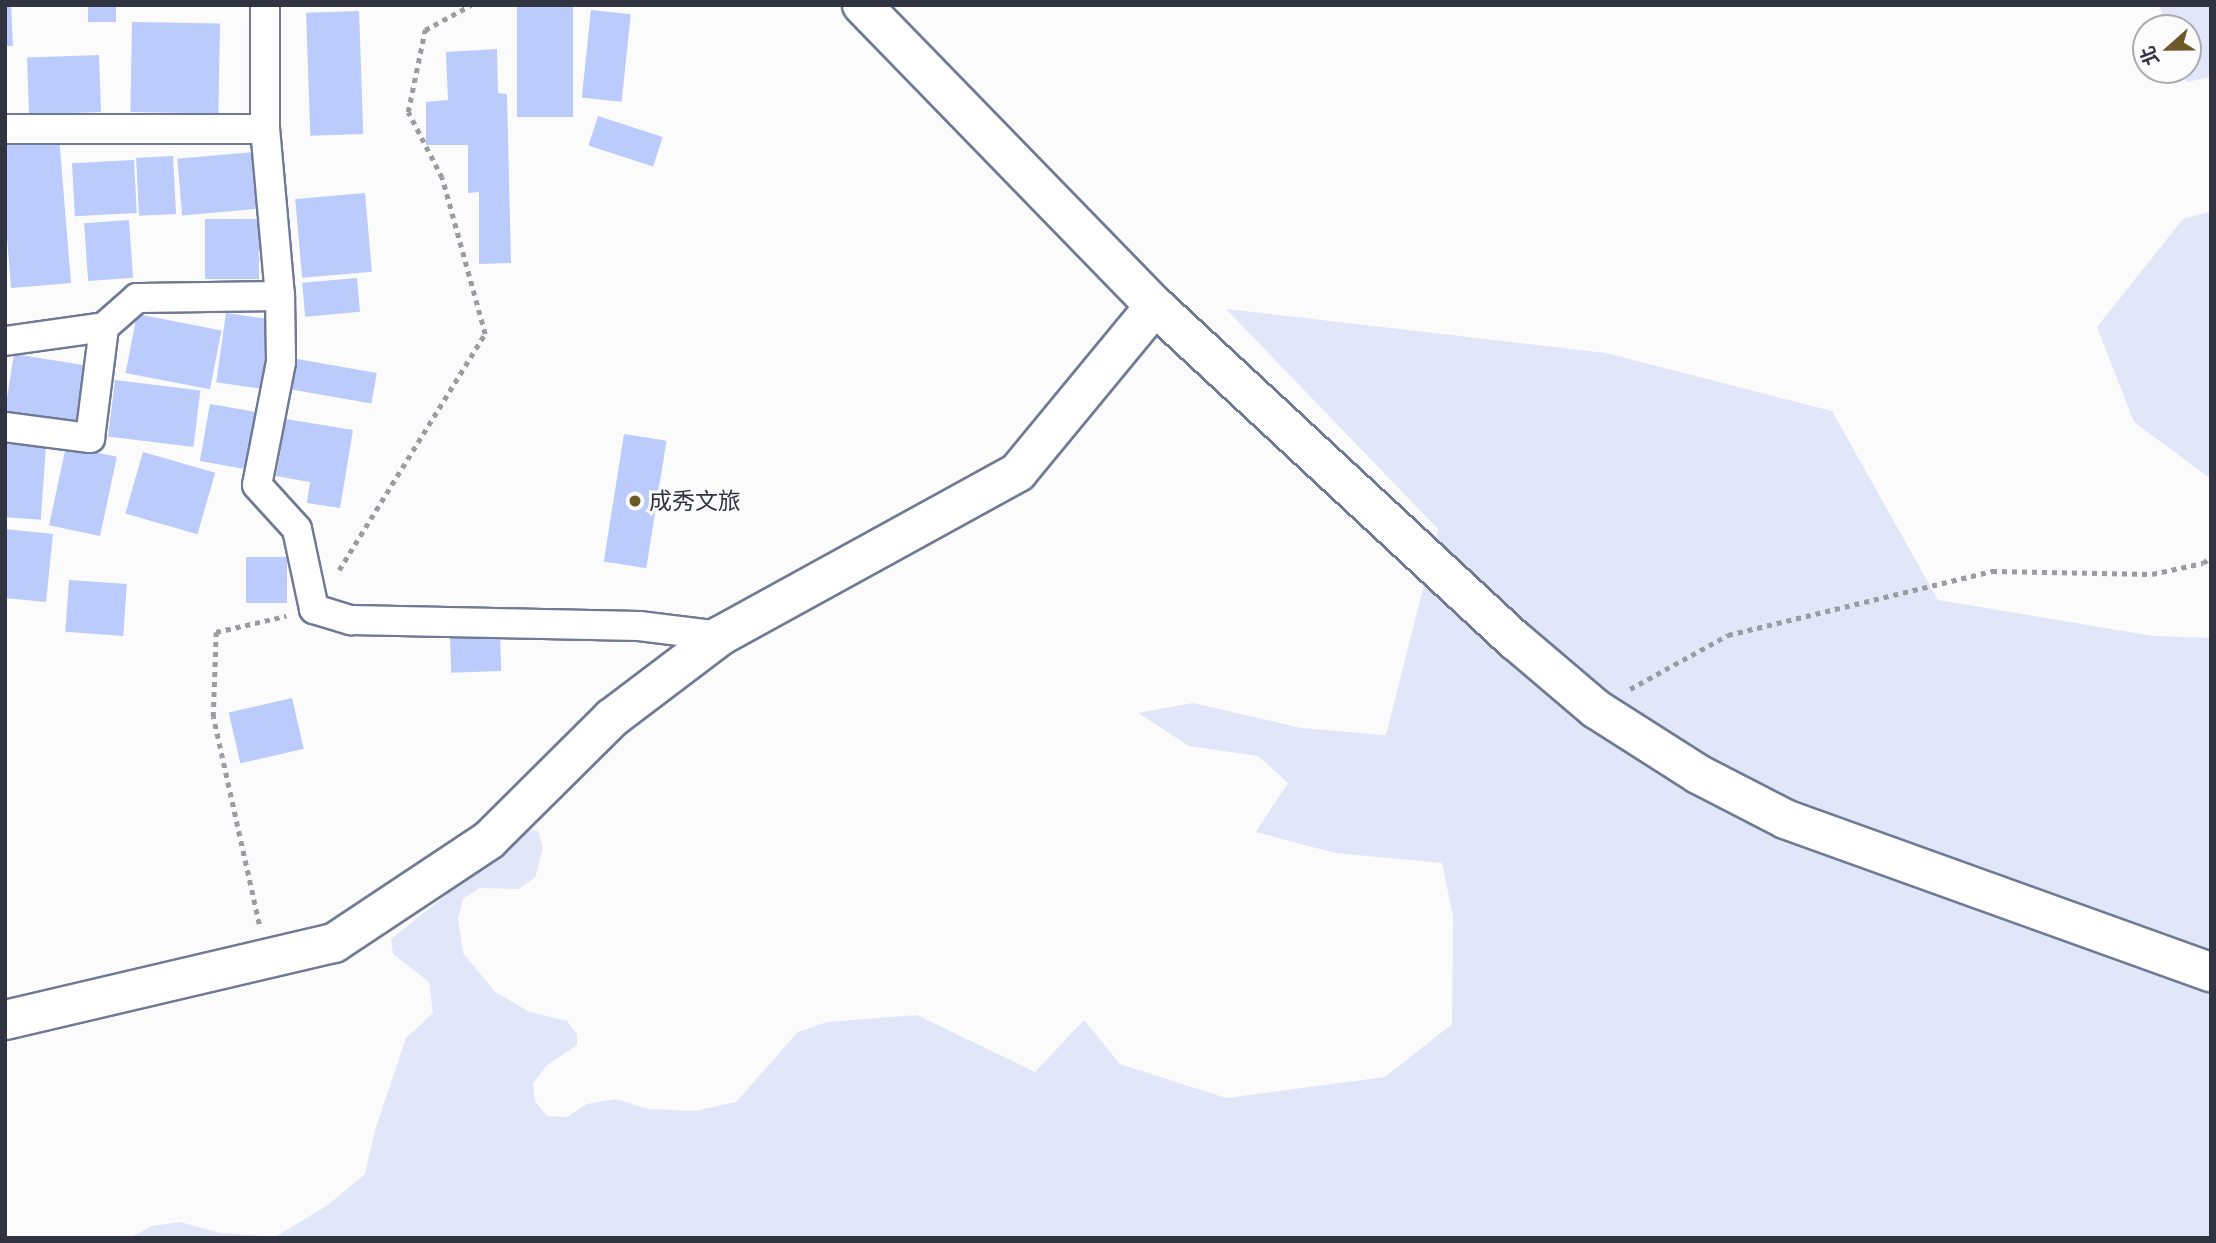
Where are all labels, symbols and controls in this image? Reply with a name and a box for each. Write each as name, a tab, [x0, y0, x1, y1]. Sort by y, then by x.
north arrow	[2132, 14, 2202, 84]
text: 北	[2135, 43, 2164, 69]
place label: 成秀文旅	[649, 487, 741, 515]
marker: 成秀文旅	[627, 493, 643, 509]

